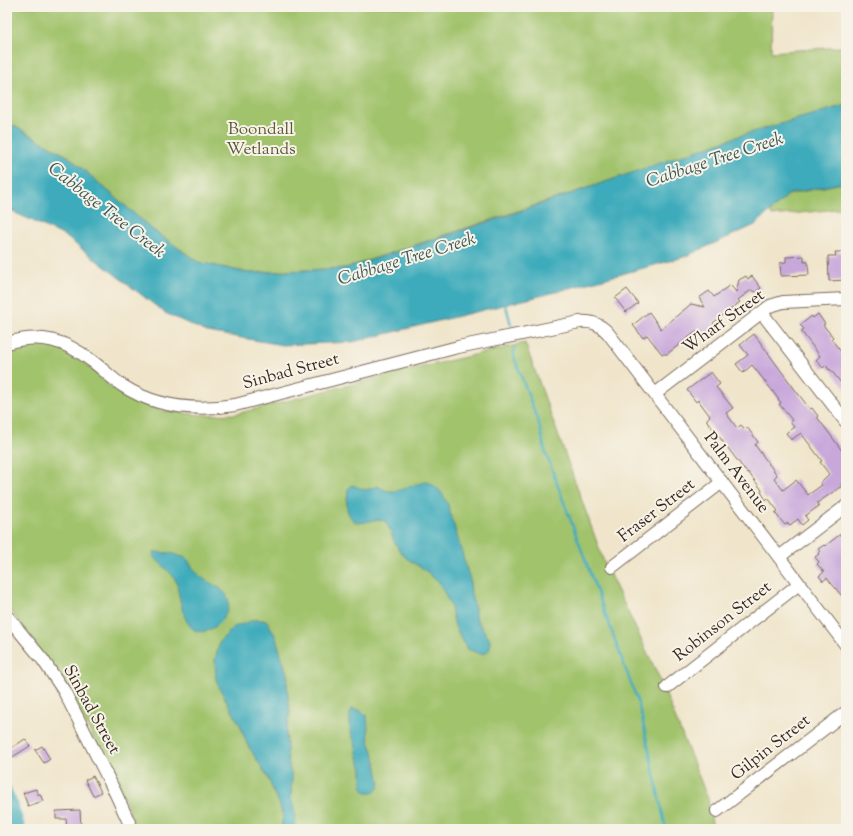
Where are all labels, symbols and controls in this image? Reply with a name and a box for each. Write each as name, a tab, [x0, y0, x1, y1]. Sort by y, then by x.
park label: Boondall Wetlands	[226, 118, 296, 162]
water label: Cabbage Tree Creek	[643, 127, 787, 195]
water label: Cabbage Tree Creek	[42, 157, 170, 265]
water label: Cabbage Tree Creek	[335, 227, 479, 293]
street label: Wharf Street	[678, 284, 770, 360]
street label: Sinbad Street	[240, 348, 342, 396]
street label: Palm Avenue	[697, 427, 775, 519]
street label: Fraser Street	[613, 473, 701, 549]
street label: Robinson Street	[669, 576, 777, 668]
street label: Sinbad Street	[57, 661, 126, 759]
street label: Gilpin Street	[726, 709, 816, 787]

